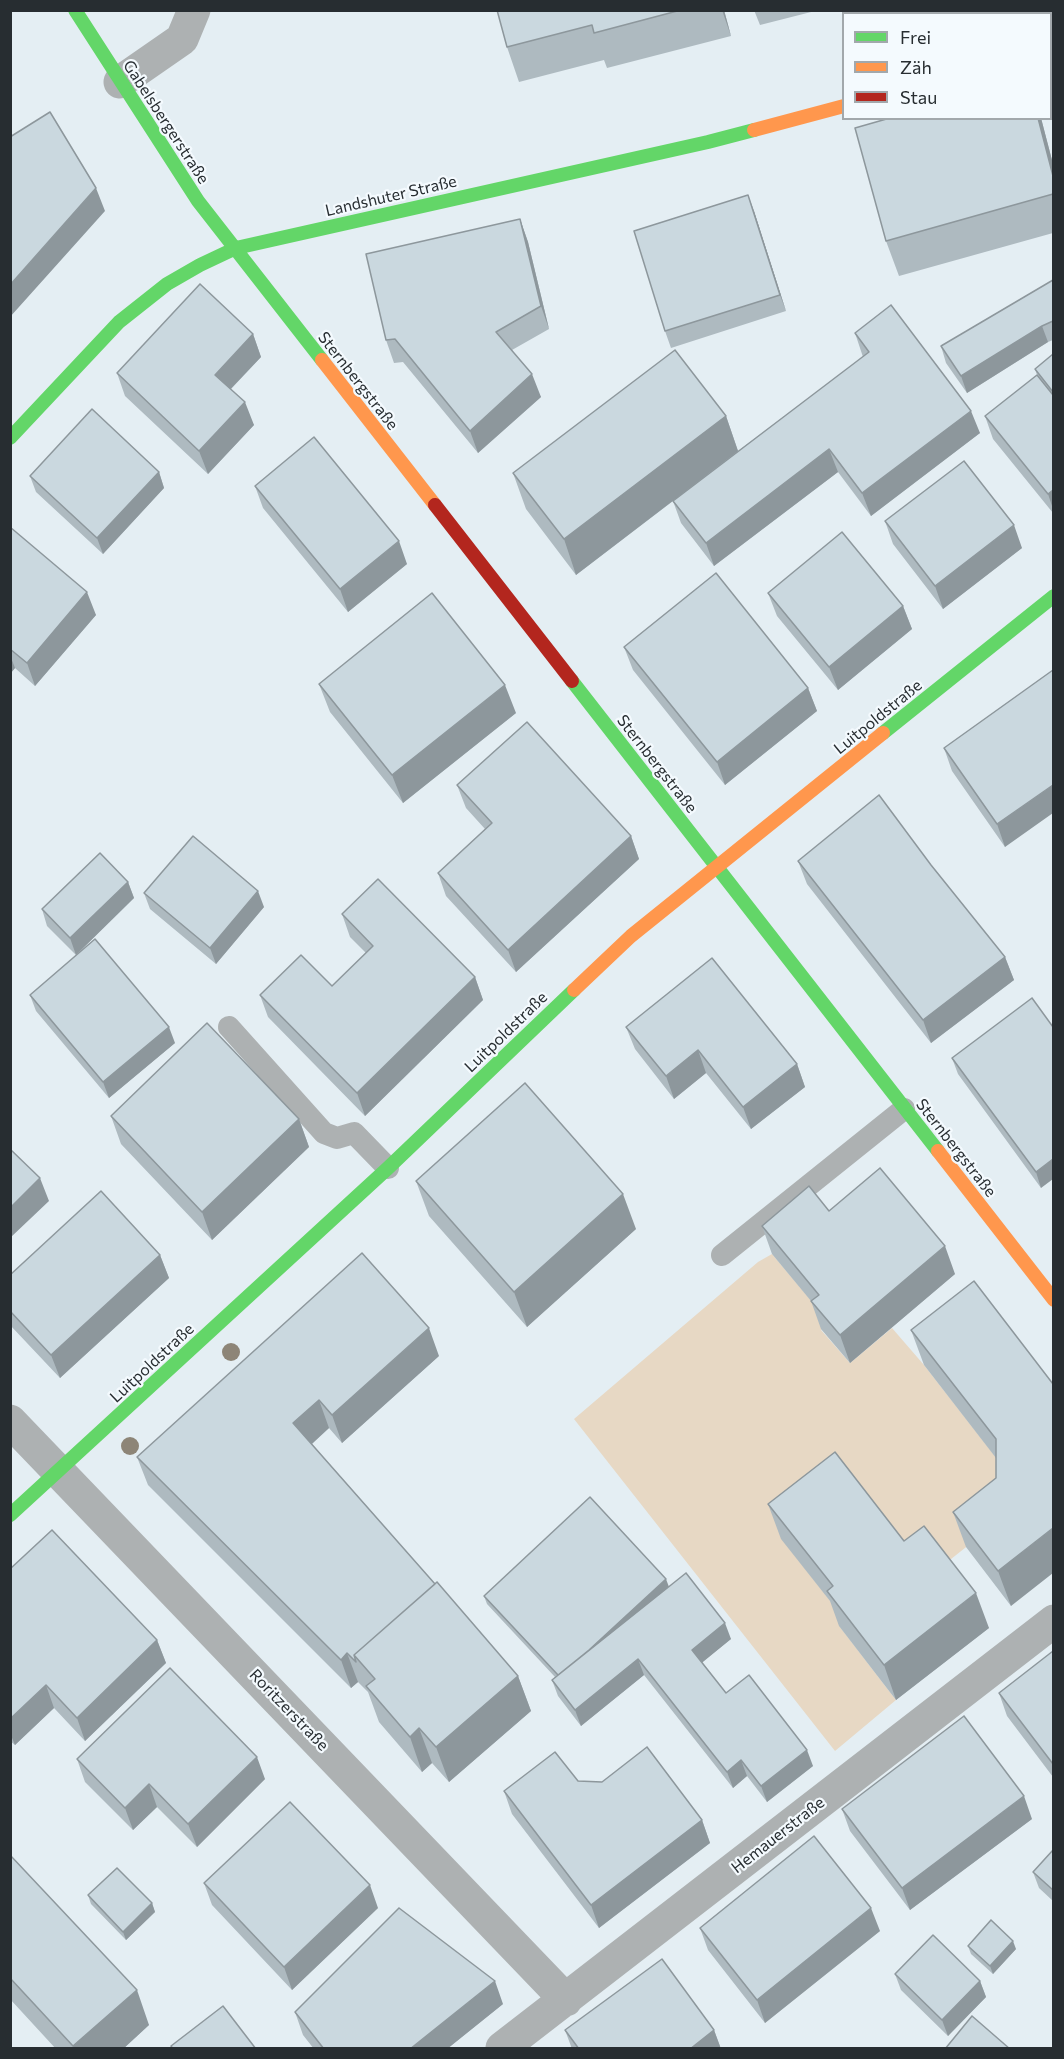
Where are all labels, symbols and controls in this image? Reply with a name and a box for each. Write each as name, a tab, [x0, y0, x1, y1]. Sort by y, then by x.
legend	[842, 12, 1052, 120]
text: Frei	[900, 26, 931, 48]
text: Zäh	[900, 56, 932, 78]
street label: Gabelsbergerstraße	[119, 57, 213, 187]
text: Stau	[900, 86, 937, 108]
street label: Landshuter Straße	[323, 172, 459, 220]
street label: Sternbergstraße	[314, 328, 402, 434]
street label: Luitpoldstraße	[830, 676, 926, 758]
street label: Sternbergstraße	[613, 711, 701, 817]
street label: Luitpoldstraße	[461, 988, 551, 1076]
street label: Sternbergstraße	[912, 1095, 1000, 1201]
street label: Luitpoldstraße	[106, 1319, 198, 1407]
street label: Roritzerstraße	[245, 1665, 333, 1755]
street label: Hemauerstraße	[728, 1793, 828, 1877]

